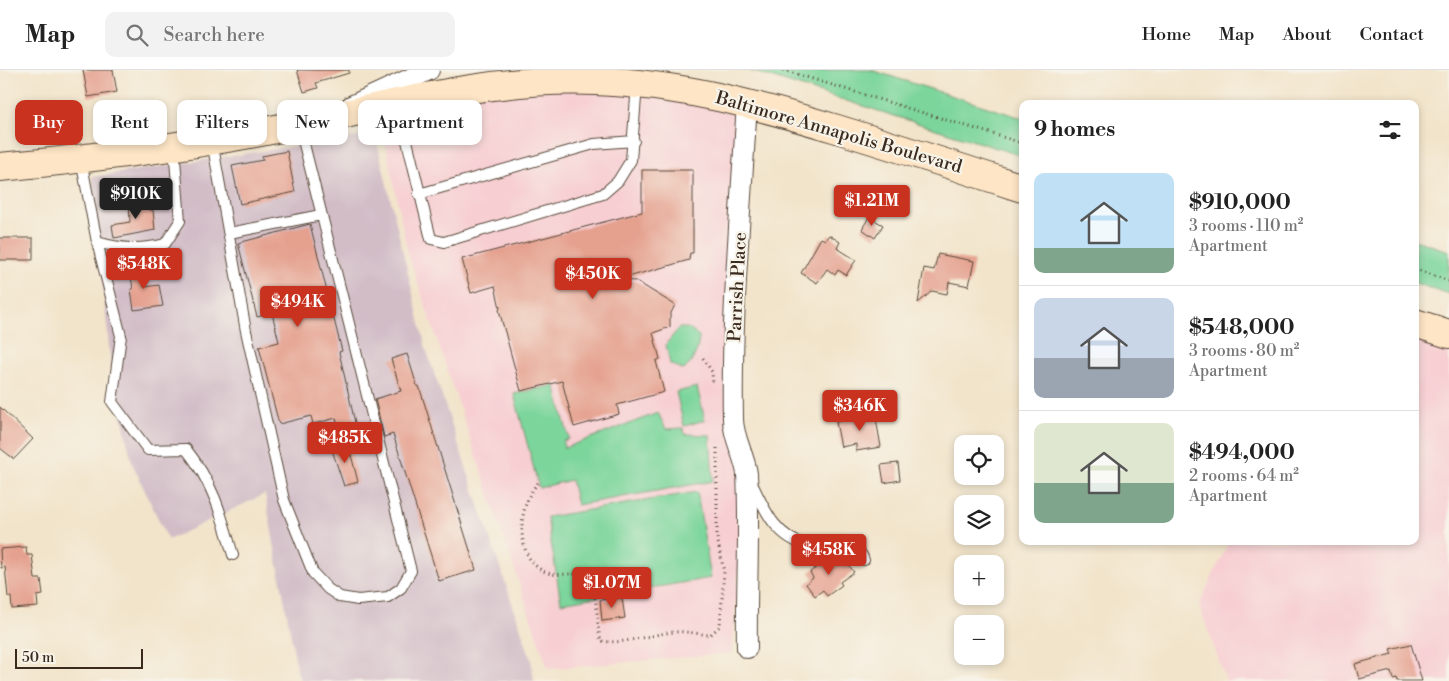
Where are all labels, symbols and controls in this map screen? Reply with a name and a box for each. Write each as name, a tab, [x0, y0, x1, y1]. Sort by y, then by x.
search box	[105, 12, 455, 57]
text: Map	[25, 20, 75, 50]
icon: search	[123, 21, 151, 49]
text: Search here	[163, 23, 265, 47]
text: Home	[1142, 23, 1191, 46]
text: Map	[1219, 23, 1255, 46]
text: About	[1283, 23, 1332, 46]
text: Contact	[1360, 23, 1424, 46]
street label: Baltimore Annapolis Boulevard	[712, 86, 965, 179]
chip: Buy	[15, 100, 83, 145]
chip: Rent	[93, 100, 167, 145]
chip: Filters	[177, 100, 267, 145]
chip: New	[277, 100, 348, 145]
chip: Apartment	[358, 100, 482, 145]
icon: filters	[1376, 116, 1404, 144]
text: 9 homes	[1034, 117, 1115, 143]
pin: $910K	[101, 178, 171, 220]
text: $910K	[111, 184, 161, 204]
pin: $1.21M	[831, 184, 913, 227]
text: $910,000	[1189, 190, 1291, 216]
text: $1.21M	[845, 191, 899, 211]
icon: home	[1074, 193, 1134, 253]
text: 3 rooms · 110 m²	[1189, 216, 1303, 236]
street label: Parrish Place	[723, 232, 752, 343]
text: Apartment	[1189, 236, 1268, 256]
pin: $548K	[109, 248, 179, 290]
text: $548K	[117, 254, 171, 274]
pin: $450K	[558, 258, 628, 300]
text: $450K	[566, 264, 620, 284]
pin: $494K	[263, 286, 333, 328]
text: $494K	[271, 292, 325, 312]
text: $548,000	[1189, 315, 1295, 341]
icon: home	[1074, 318, 1134, 378]
text: 3 rooms · 80 m²	[1189, 341, 1299, 361]
text: Apartment	[1189, 361, 1268, 381]
pin: $346K	[825, 390, 895, 432]
text: $346K	[833, 396, 887, 416]
pin: $485K	[310, 422, 380, 464]
text: $485K	[318, 428, 372, 448]
map controls	[954, 435, 1004, 665]
button: locate	[954, 435, 1004, 485]
text: $494,000	[1189, 440, 1295, 466]
icon: home	[1074, 443, 1134, 503]
text: 2 rooms · 64 m²	[1189, 466, 1299, 486]
text: Apartment	[1189, 486, 1268, 506]
button: layers	[954, 495, 1004, 545]
pin: $458K	[794, 534, 864, 576]
text: $458K	[802, 540, 856, 560]
button: +	[954, 555, 1004, 605]
pin: $1.07M	[571, 566, 653, 609]
text: $1.07M	[583, 573, 641, 593]
button: −	[954, 615, 1004, 665]
scale bar	[15, 646, 142, 669]
text: 50 m	[22, 649, 54, 667]

